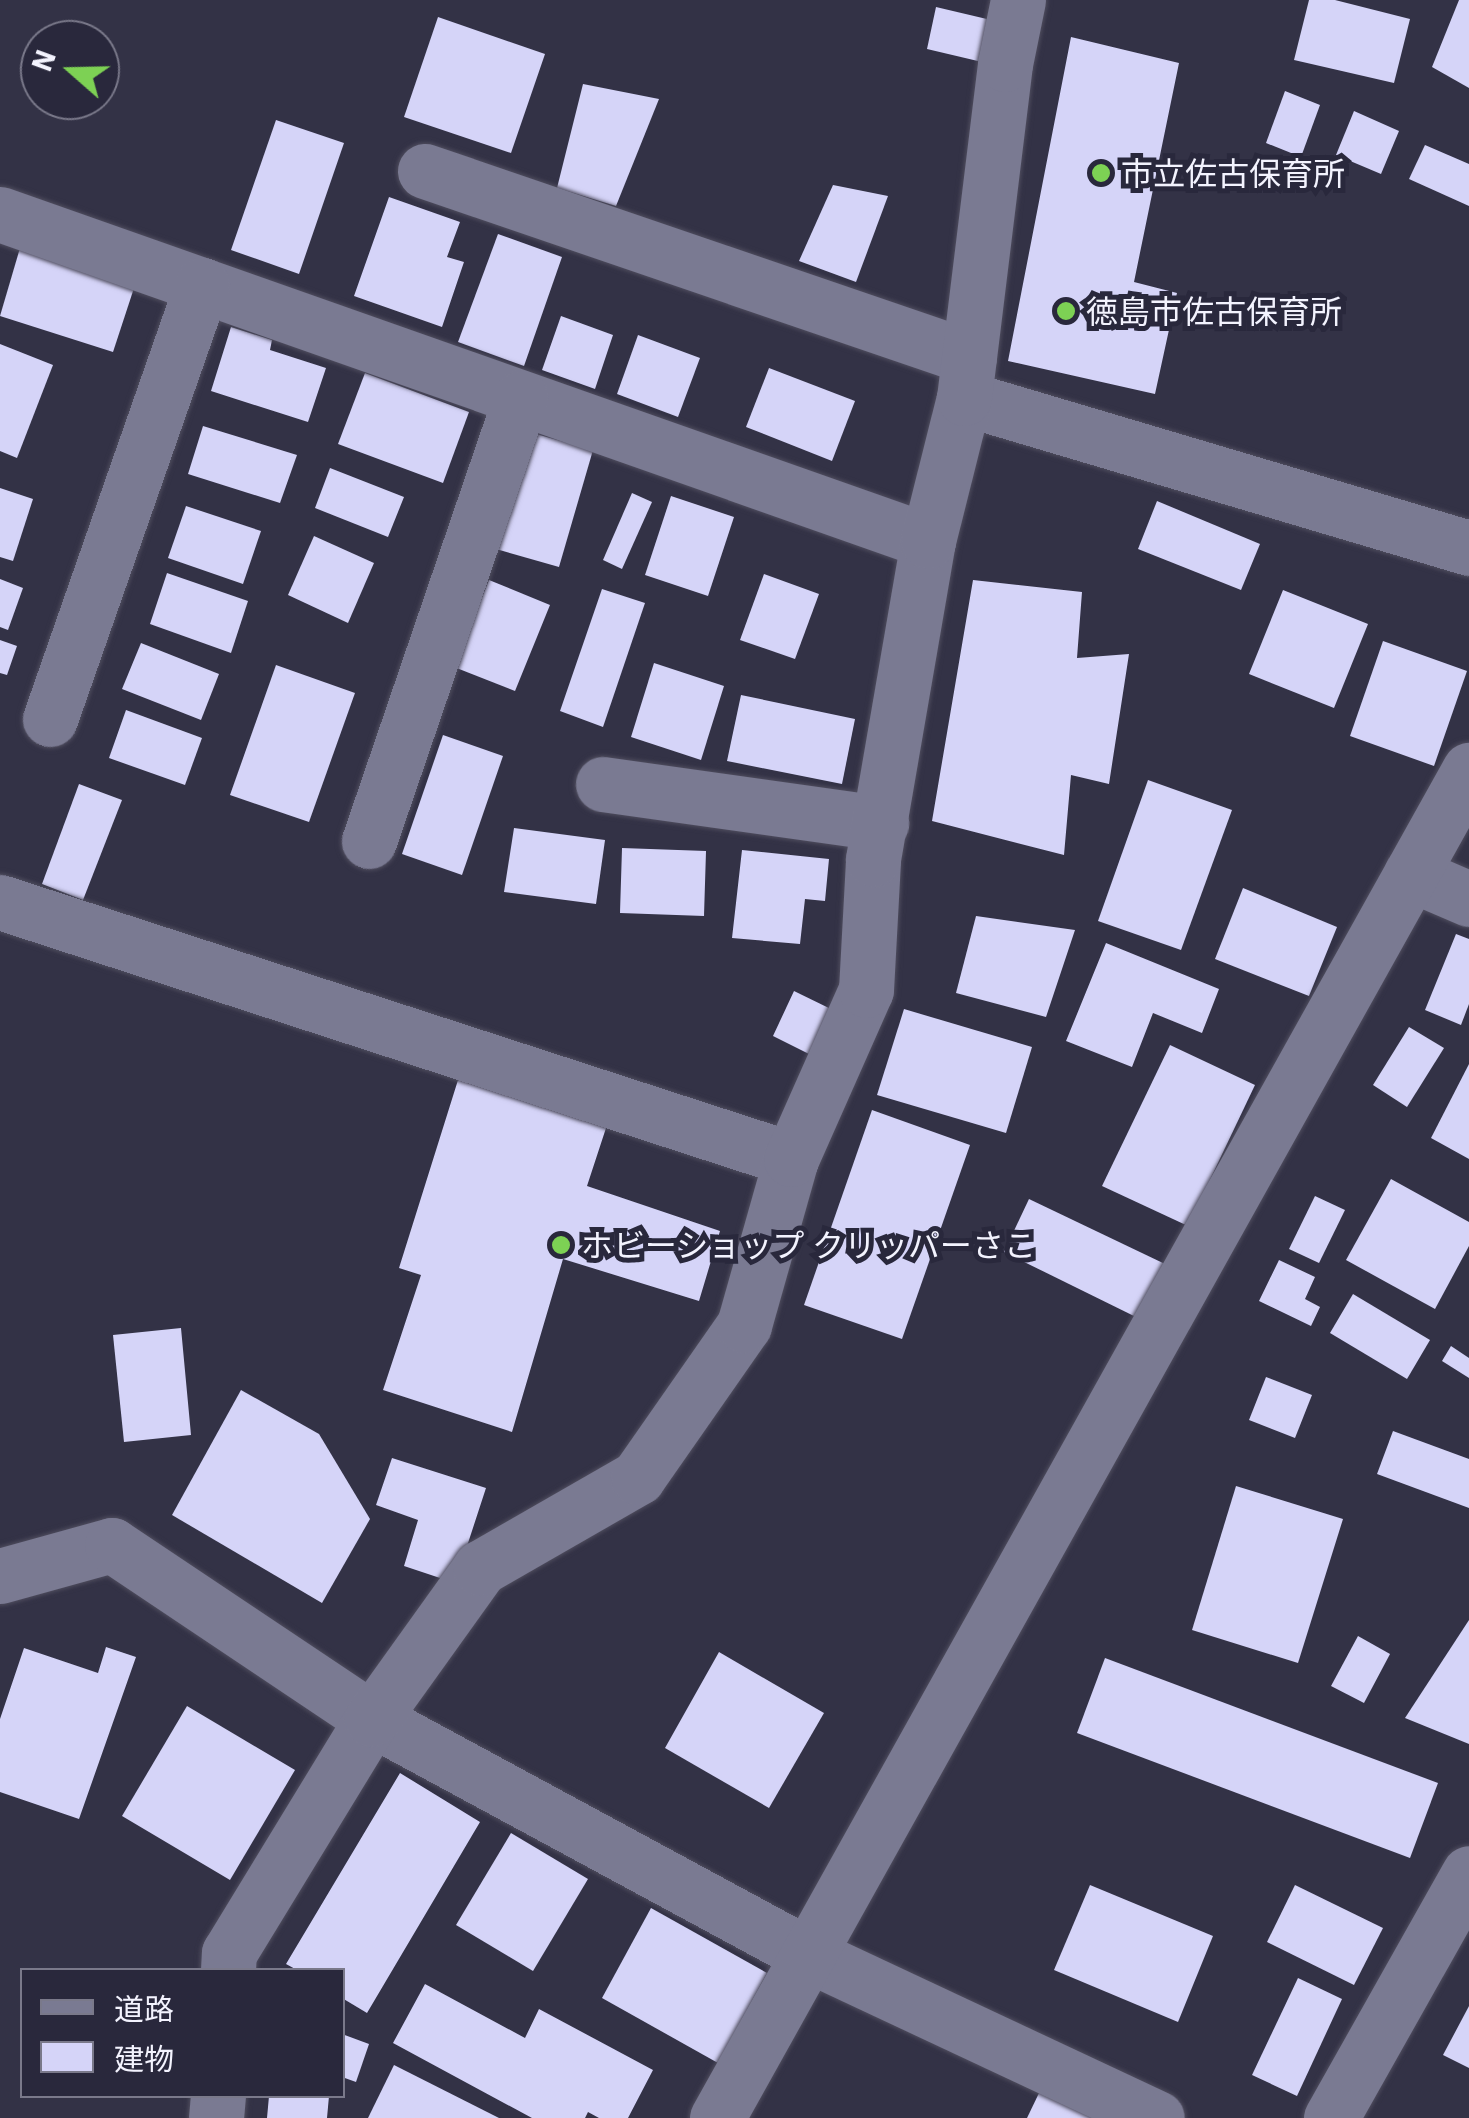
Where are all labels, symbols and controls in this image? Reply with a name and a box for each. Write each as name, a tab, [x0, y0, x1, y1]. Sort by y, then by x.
north arrow	[20, 20, 120, 120]
text: N	[22, 44, 64, 76]
place label: 市立佐古保育所	[1121, 154, 1345, 192]
marker: 市立佐古保育所	[1090, 162, 1112, 184]
place label: 徳島市佐古保育所	[1086, 292, 1342, 330]
marker: 徳島市佐古保育所	[1055, 300, 1077, 322]
place label: ホビーショップ クリッパーさこ	[581, 1226, 1037, 1264]
marker: ホビーショップ クリッパーさこ	[550, 1234, 572, 1256]
legend	[20, 1968, 345, 2098]
text: 道路	[114, 1989, 174, 2028]
text: 建物	[114, 2039, 174, 2078]

